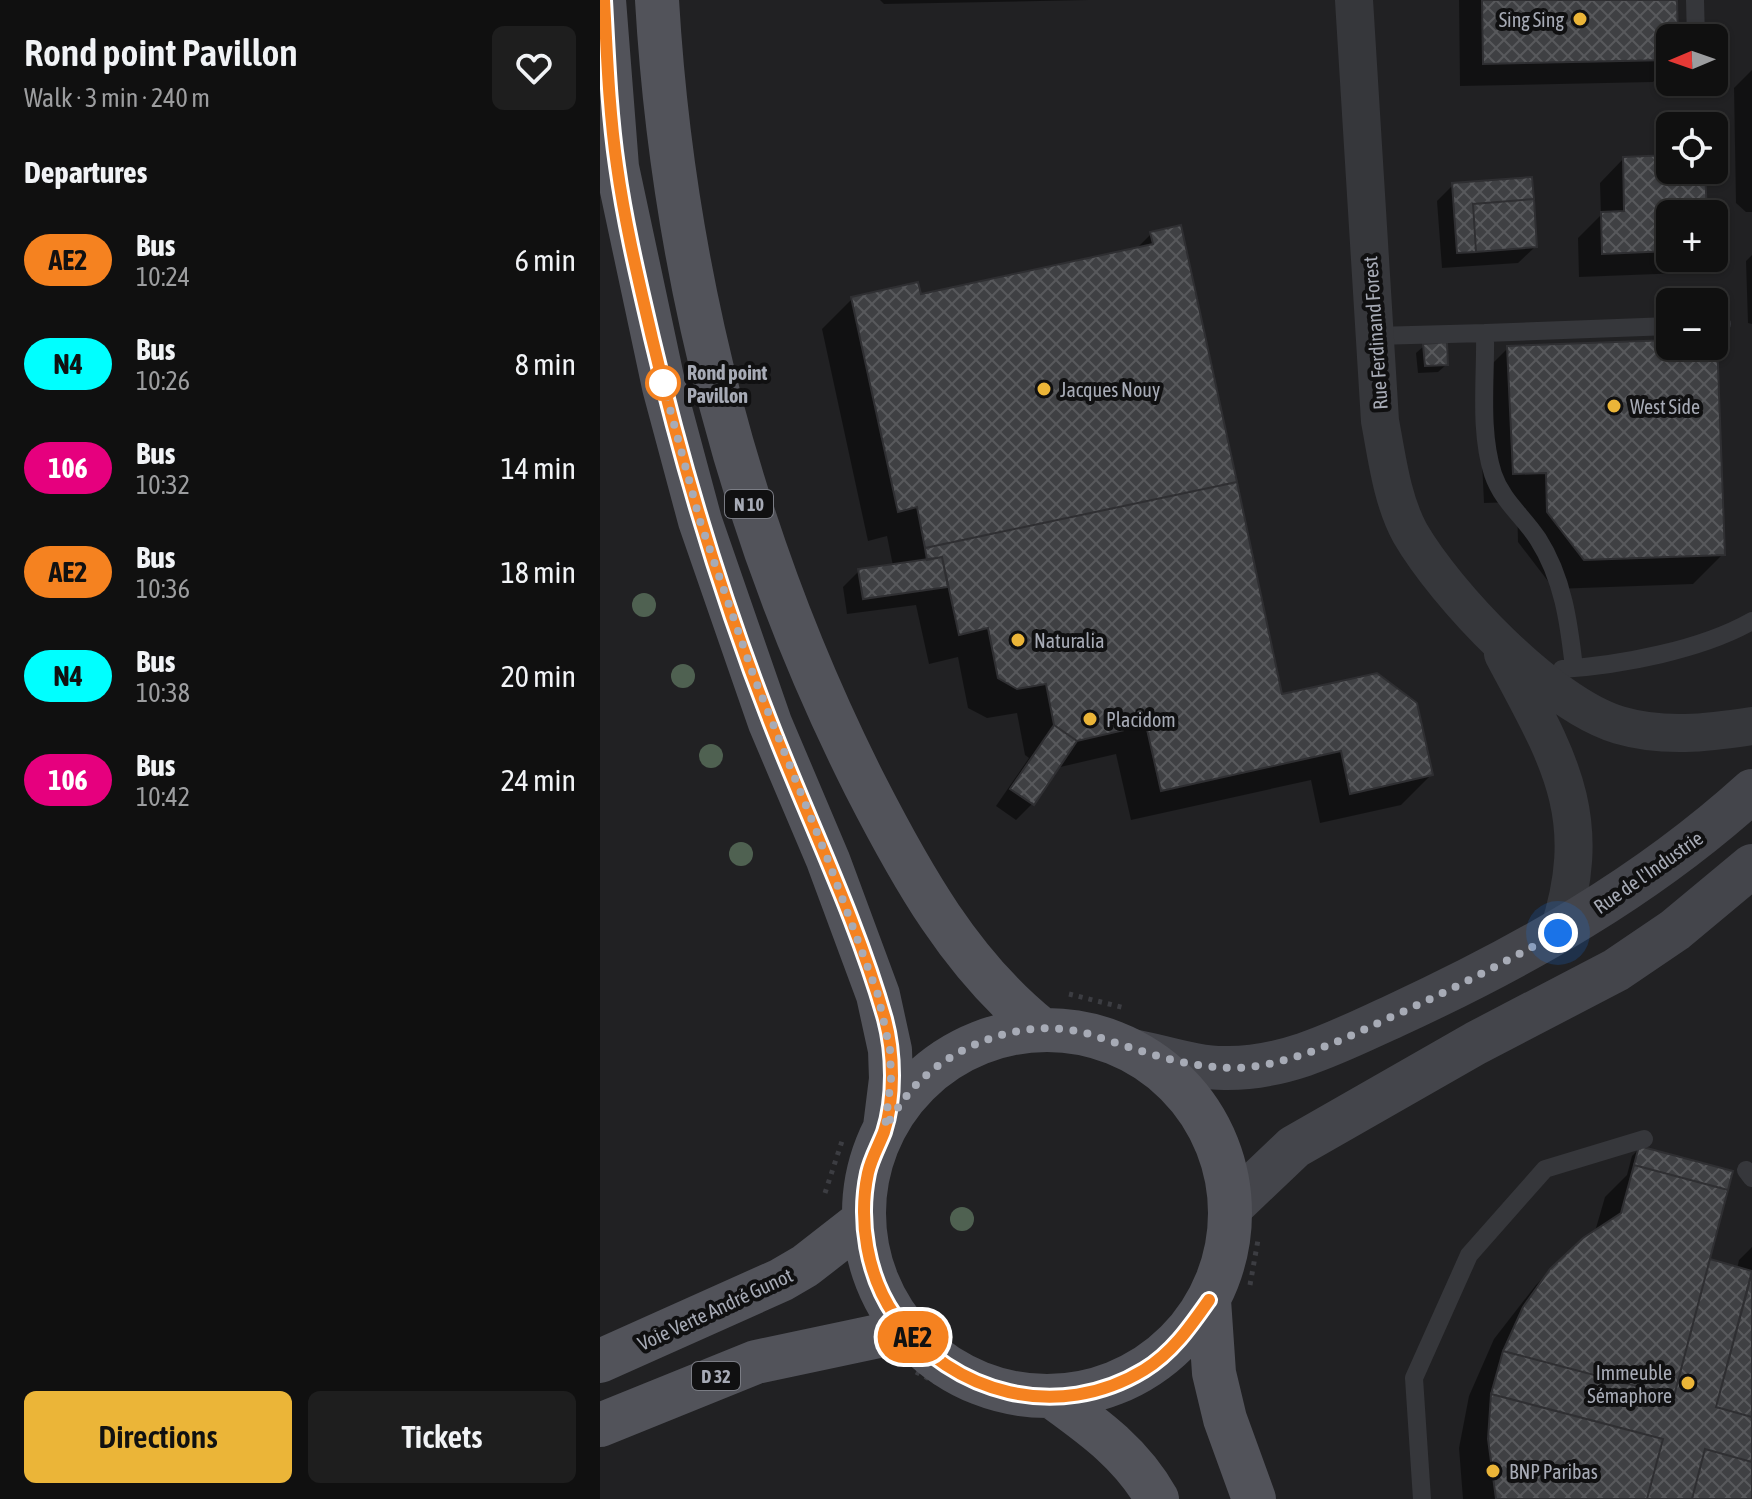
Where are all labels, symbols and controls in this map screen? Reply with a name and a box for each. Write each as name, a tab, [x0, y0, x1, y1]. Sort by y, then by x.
place label: Sing Sing	[1499, 8, 1564, 31]
marker: Sing Sing	[1571, 10, 1589, 28]
north arrow	[1656, 24, 1728, 96]
map controls	[1656, 24, 1728, 360]
button: heart	[492, 26, 576, 110]
text: Rond point Pavillon	[24, 31, 298, 74]
text: Walk · 3 min · 240 m	[24, 83, 210, 113]
button: locate	[1656, 112, 1728, 184]
text: Departures	[24, 155, 147, 189]
button: +	[1656, 200, 1728, 272]
text: Bus	[136, 228, 175, 262]
text: 6 min	[515, 243, 576, 277]
text: AE2	[49, 244, 87, 276]
street label: Rue Ferdinand Forest	[1358, 255, 1392, 411]
text: 10:24	[136, 262, 190, 292]
button: −	[1656, 288, 1728, 360]
text: Bus	[136, 332, 175, 366]
text: 8 min	[515, 347, 576, 381]
text: N4	[53, 348, 83, 380]
place label: Rond point Pavillon	[687, 361, 767, 407]
text: 10:26	[136, 366, 190, 396]
marker: Rond point Pavillon	[646, 366, 680, 400]
place label: Jacques Nouy	[1060, 378, 1160, 401]
marker: Jacques Nouy	[1035, 380, 1053, 398]
place label: West Side	[1630, 395, 1700, 418]
marker: West Side	[1605, 397, 1623, 415]
text: Bus	[136, 436, 175, 470]
text: 14 min	[501, 451, 576, 485]
text: 106	[48, 452, 88, 484]
text: 10:32	[136, 470, 190, 500]
road number: N 10	[725, 490, 773, 518]
text: Bus	[136, 540, 175, 574]
text: 18 min	[501, 555, 576, 589]
text: AE2	[49, 556, 87, 588]
text: 10:36	[136, 574, 190, 604]
place label: Naturalia	[1034, 629, 1105, 652]
marker: Naturalia	[1009, 631, 1027, 649]
text: Bus	[136, 644, 175, 678]
text: 20 min	[501, 659, 576, 693]
text: N4	[53, 660, 83, 692]
text: 10:38	[136, 678, 190, 708]
place label: Placidom	[1106, 708, 1176, 731]
marker: Placidom	[1081, 710, 1099, 728]
text: Bus	[136, 748, 175, 782]
text: 24 min	[501, 763, 576, 797]
text: 106	[48, 764, 88, 796]
text: 10:42	[136, 782, 190, 812]
street label: Rue de l'Industrie	[1589, 826, 1707, 918]
your location	[1538, 913, 1578, 953]
street label: Voie Verte André Gunot	[634, 1263, 796, 1355]
line badge: AE2	[867, 1311, 959, 1363]
text: AE2	[894, 1321, 932, 1353]
place label: Immeuble Sémaphore	[1587, 1361, 1672, 1407]
road number: D 32	[692, 1362, 740, 1390]
marker: Immeuble Sémaphore	[1679, 1374, 1697, 1392]
button: Directions	[24, 1391, 292, 1483]
button: Tickets	[308, 1391, 576, 1483]
place label: BNP Paribas	[1509, 1460, 1598, 1483]
marker: BNP Paribas	[1484, 1462, 1502, 1480]

